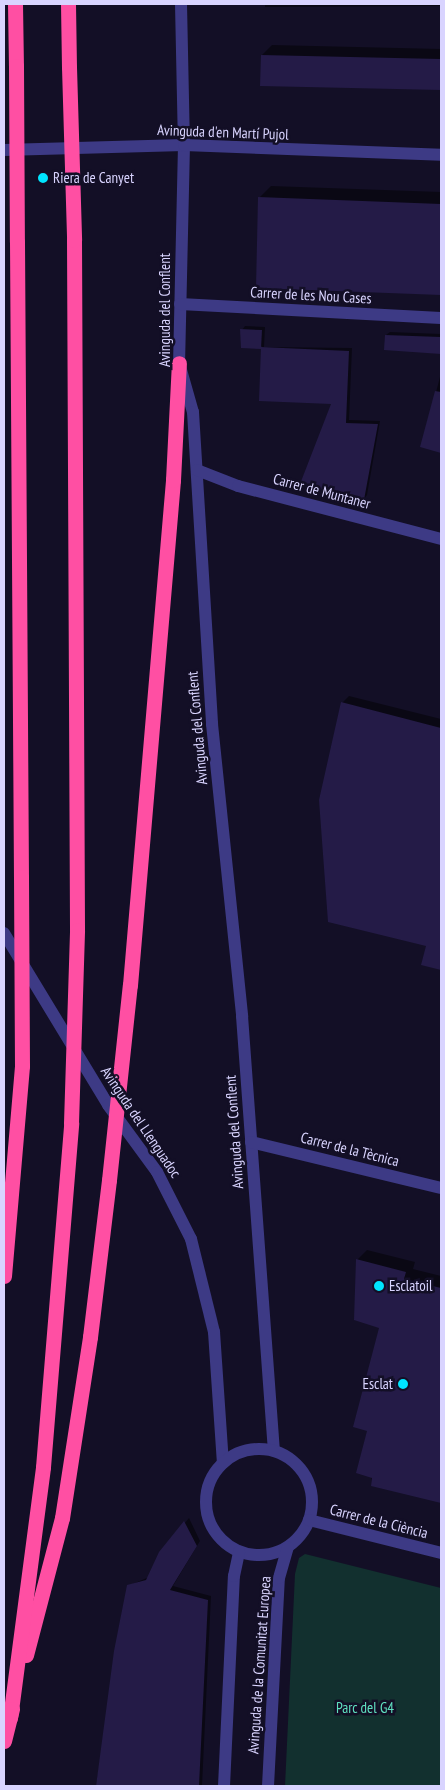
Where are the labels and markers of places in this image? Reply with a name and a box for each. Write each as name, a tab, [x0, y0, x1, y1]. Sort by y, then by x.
place label: Riera de Canyet	[53, 169, 134, 187]
marker: Riera de Canyet	[37, 172, 49, 184]
place label: Esclatoil	[389, 1277, 433, 1295]
marker: Esclatoil	[373, 1280, 385, 1292]
place label: Esclat	[363, 1375, 393, 1393]
marker: Esclat	[397, 1378, 409, 1390]

